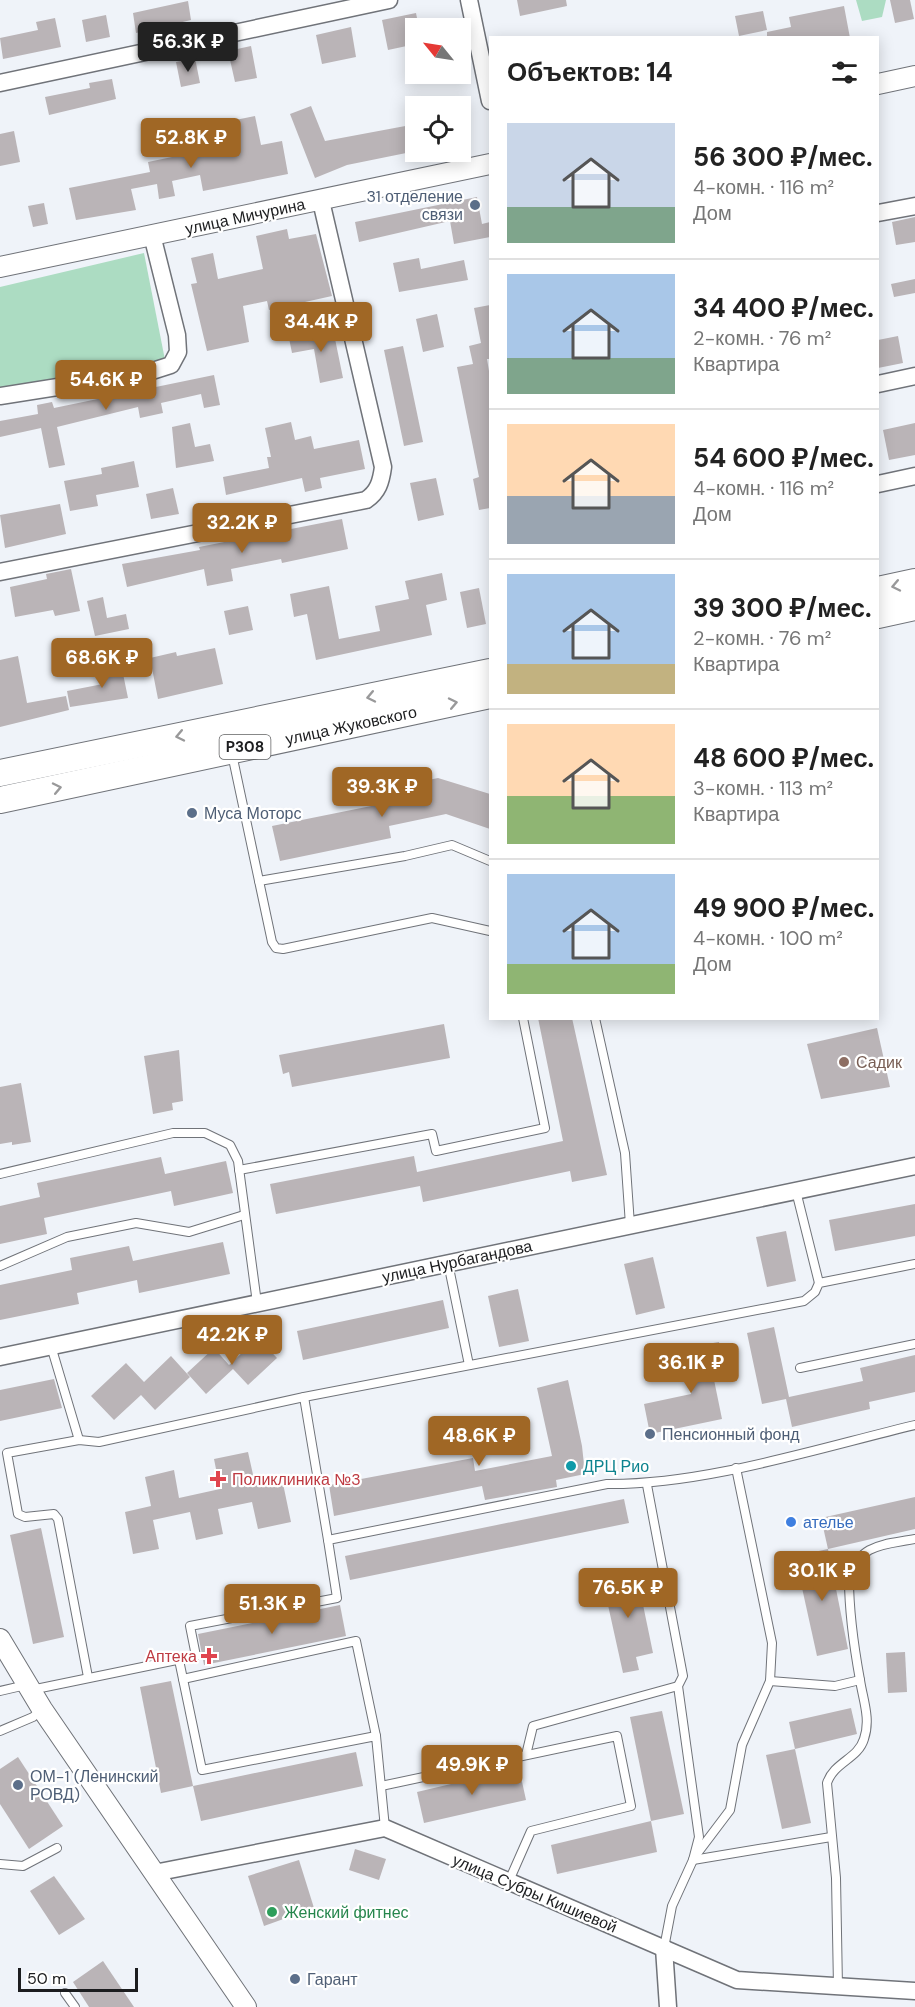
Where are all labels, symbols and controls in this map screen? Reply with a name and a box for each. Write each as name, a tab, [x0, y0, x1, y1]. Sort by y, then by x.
north arrow	[405, 18, 471, 84]
map controls	[405, 18, 471, 162]
pin: 56.3K ₽	[133, 22, 243, 73]
text: 56.3K ₽	[152, 28, 224, 54]
text: Объектов: 14	[507, 55, 673, 89]
icon: filters	[828, 56, 861, 89]
button: locate	[405, 96, 471, 162]
pin: 52.8K ₽	[136, 118, 246, 169]
text: 52.8K ₽	[155, 124, 227, 150]
text: 56 300 ₽/мес.	[693, 140, 873, 174]
icon: home	[555, 147, 627, 219]
text: 4-комн. · 116 m²	[693, 174, 834, 200]
place label: 31 отделение связи	[367, 186, 463, 225]
street label: улица Мичурина	[183, 193, 307, 239]
marker: 31 отделение связи	[468, 198, 482, 212]
text: Дом	[693, 200, 732, 226]
text: 34 400 ₽/мес.	[693, 291, 874, 325]
icon: home	[555, 298, 627, 370]
pin: 34.4K ₽	[266, 302, 376, 353]
text: 34.4K ₽	[284, 308, 358, 334]
text: 2-комн. · 76 m²	[693, 325, 831, 351]
text: Квартира	[693, 351, 779, 377]
pin: 54.6K ₽	[51, 360, 161, 411]
text: 54.6K ₽	[69, 366, 143, 392]
text: 54 600 ₽/мес.	[693, 441, 874, 475]
icon: home	[555, 448, 627, 520]
text: 4-комн. · 116 m²	[693, 475, 834, 501]
text: Дом	[693, 501, 732, 527]
pin: 32.2K ₽	[187, 503, 297, 554]
text: 32.2K ₽	[206, 509, 278, 535]
one-way arrow	[892, 579, 902, 592]
text: 39 300 ₽/мес.	[693, 591, 872, 625]
icon: home	[555, 598, 627, 670]
text: 2-комн. · 76 m²	[693, 625, 831, 651]
pin: 68.6K ₽	[47, 638, 157, 689]
text: 68.6K ₽	[65, 644, 139, 670]
text: Квартира	[693, 651, 779, 677]
one-way arrow	[367, 690, 377, 703]
one-way arrow	[448, 697, 458, 710]
street label: улица Жуковского	[284, 701, 419, 750]
one-way arrow	[176, 729, 186, 742]
road number: P308	[220, 735, 270, 759]
text: 48 600 ₽/мес.	[693, 741, 874, 775]
icon: home	[555, 748, 627, 820]
pin: 39.3K ₽	[327, 767, 437, 818]
text: 39.3K ₽	[346, 773, 418, 799]
text: 3-комн. · 113 m²	[693, 775, 833, 801]
one-way arrow	[52, 782, 62, 795]
text: Квартира	[693, 801, 779, 827]
place label: Муса Моторс	[204, 803, 301, 824]
marker: Муса Моторс	[185, 806, 199, 820]
text: 49 900 ₽/мес.	[693, 891, 874, 925]
icon: home	[555, 898, 627, 970]
text: 4-комн. · 100 m²	[693, 925, 843, 951]
text: Дом	[693, 951, 732, 977]
place label: Садик	[856, 1052, 903, 1073]
marker: Садик	[837, 1055, 851, 1069]
street label: улица Нурбагандова	[380, 1235, 534, 1288]
pin: 42.2K ₽	[177, 1315, 287, 1366]
text: 42.2K ₽	[196, 1321, 268, 1347]
pin: 36.1K ₽	[636, 1343, 746, 1394]
text: 36.1K ₽	[658, 1349, 724, 1375]
pin: 48.6K ₽	[424, 1416, 534, 1467]
text: 48.6K ₽	[442, 1422, 516, 1448]
place label: Пенсионный фонд	[662, 1424, 800, 1445]
marker: Пенсионный фонд	[643, 1427, 657, 1441]
place label: ДРЦ Рио	[583, 1456, 649, 1477]
marker: ДРЦ Рио	[564, 1459, 578, 1473]
place label: Поликлиника №3	[232, 1469, 361, 1490]
marker: Поликлиника №3	[209, 1470, 227, 1488]
place label: ателье	[803, 1512, 854, 1533]
marker: ателье	[784, 1515, 798, 1529]
pin: 30.1K ₽	[767, 1551, 877, 1602]
text: 30.1K ₽	[788, 1557, 856, 1583]
pin: 76.5K ₽	[573, 1568, 683, 1619]
text: 76.5K ₽	[593, 1574, 663, 1600]
pin: 51.3K ₽	[217, 1584, 327, 1635]
text: 51.3K ₽	[238, 1590, 306, 1616]
place label: Аптека	[145, 1646, 197, 1667]
marker: Аптека	[202, 1649, 216, 1663]
pin: 49.9K ₽	[417, 1745, 527, 1796]
text: 49.9K ₽	[435, 1751, 509, 1777]
place label: ОМ-1 (Ленинский РОВД)	[30, 1766, 159, 1805]
marker: ОМ-1 (Ленинский РОВД)	[11, 1778, 25, 1792]
street label: улица Субры Кишиевой	[449, 1849, 620, 1938]
place label: Женский фитнес	[284, 1902, 409, 1923]
marker: Женский фитнес	[265, 1905, 279, 1919]
scale bar	[18, 1965, 138, 1992]
text: 50 m	[27, 1968, 66, 1989]
place label: Гарант	[307, 1969, 358, 1990]
marker: Гарант	[288, 1972, 302, 1986]

